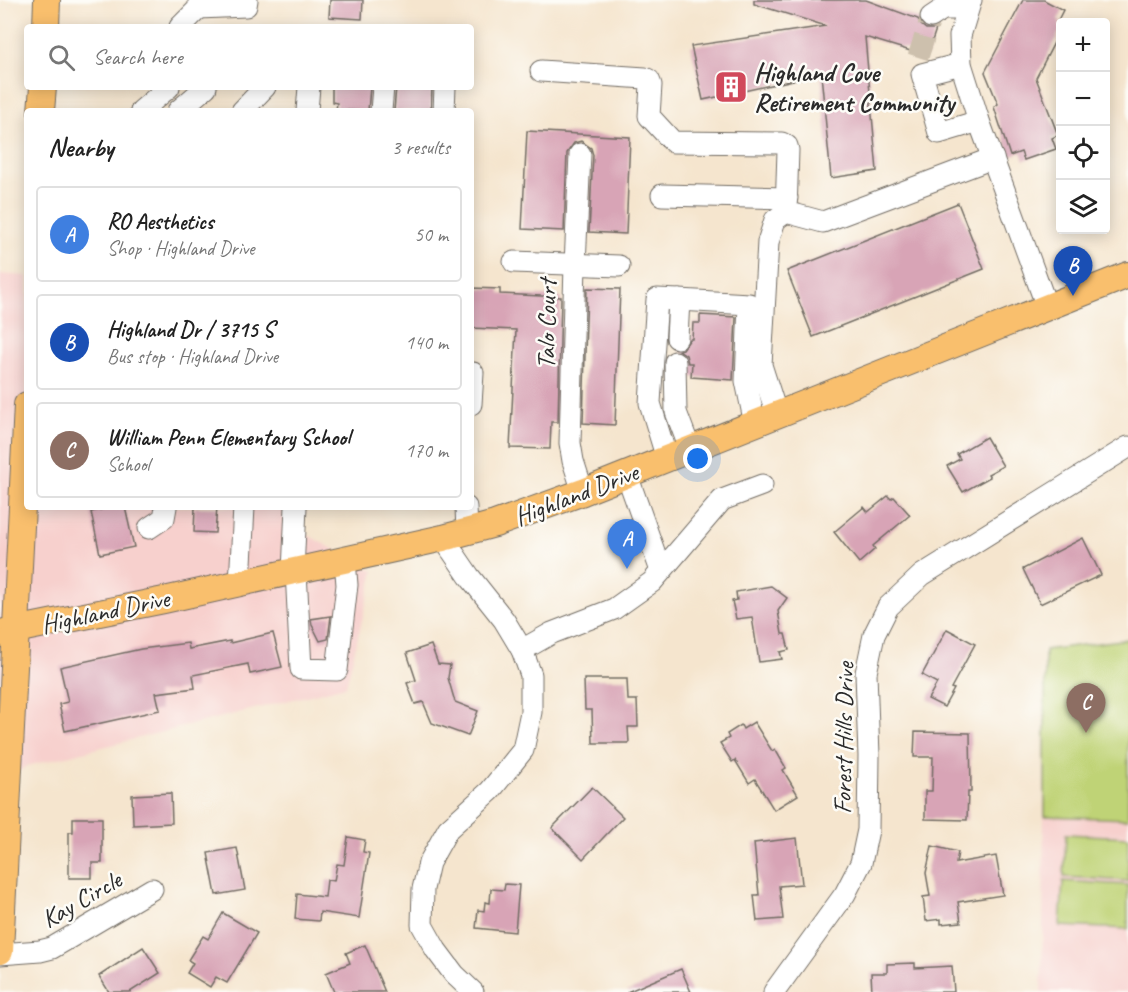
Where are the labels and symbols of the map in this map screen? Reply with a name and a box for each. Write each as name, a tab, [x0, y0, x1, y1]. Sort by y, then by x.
place label: Highland Cove Retirement Community	[754, 56, 957, 119]
building icon: Highland Cove Retirement Community	[713, 69, 749, 105]
pin: B	[1054, 246, 1092, 296]
street label: Talo Court	[529, 275, 564, 369]
your location	[683, 444, 712, 473]
street label: Highland Drive	[510, 455, 645, 533]
pin: A	[608, 520, 646, 569]
street label: Highland Drive	[38, 581, 175, 641]
street label: Forest Hills Drive	[826, 660, 861, 814]
pin: C	[1066, 684, 1106, 733]
street label: Kay Circle	[35, 863, 129, 936]

